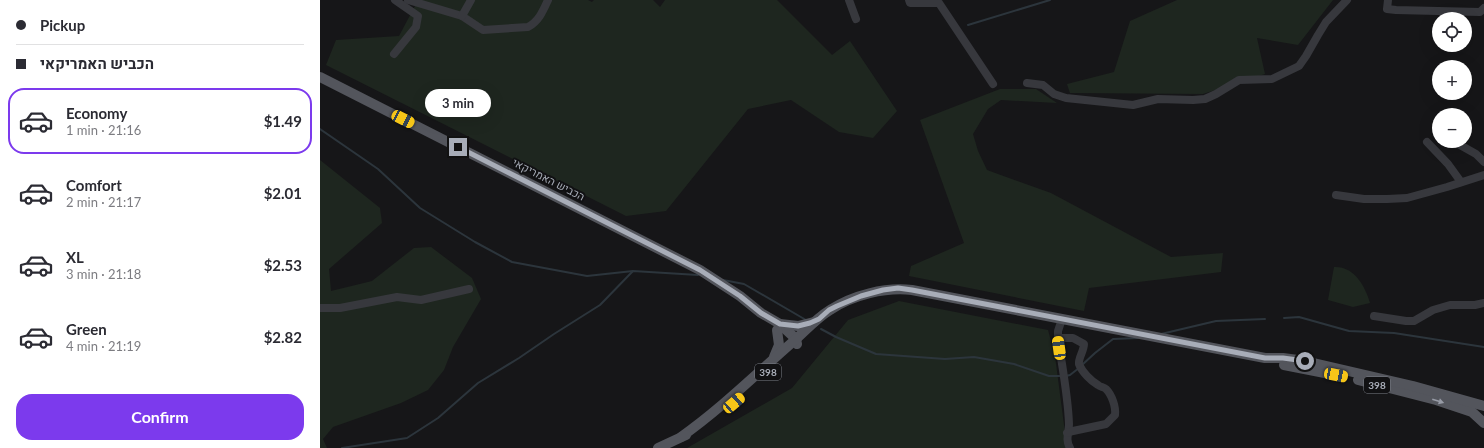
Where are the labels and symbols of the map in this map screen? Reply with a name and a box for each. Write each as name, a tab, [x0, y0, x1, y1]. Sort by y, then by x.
callout: 3 min	[425, 89, 491, 117]
car	[390, 108, 416, 130]
route end	[449, 138, 467, 156]
street label: הכביש האמריקאי	[511, 155, 587, 203]
car	[1051, 335, 1067, 361]
route start	[1296, 352, 1314, 370]
road number: 398	[755, 364, 781, 380]
car	[1323, 367, 1349, 383]
road number: 398	[1364, 377, 1390, 393]
car	[721, 391, 747, 415]
one-way arrow	[1433, 398, 1445, 404]

